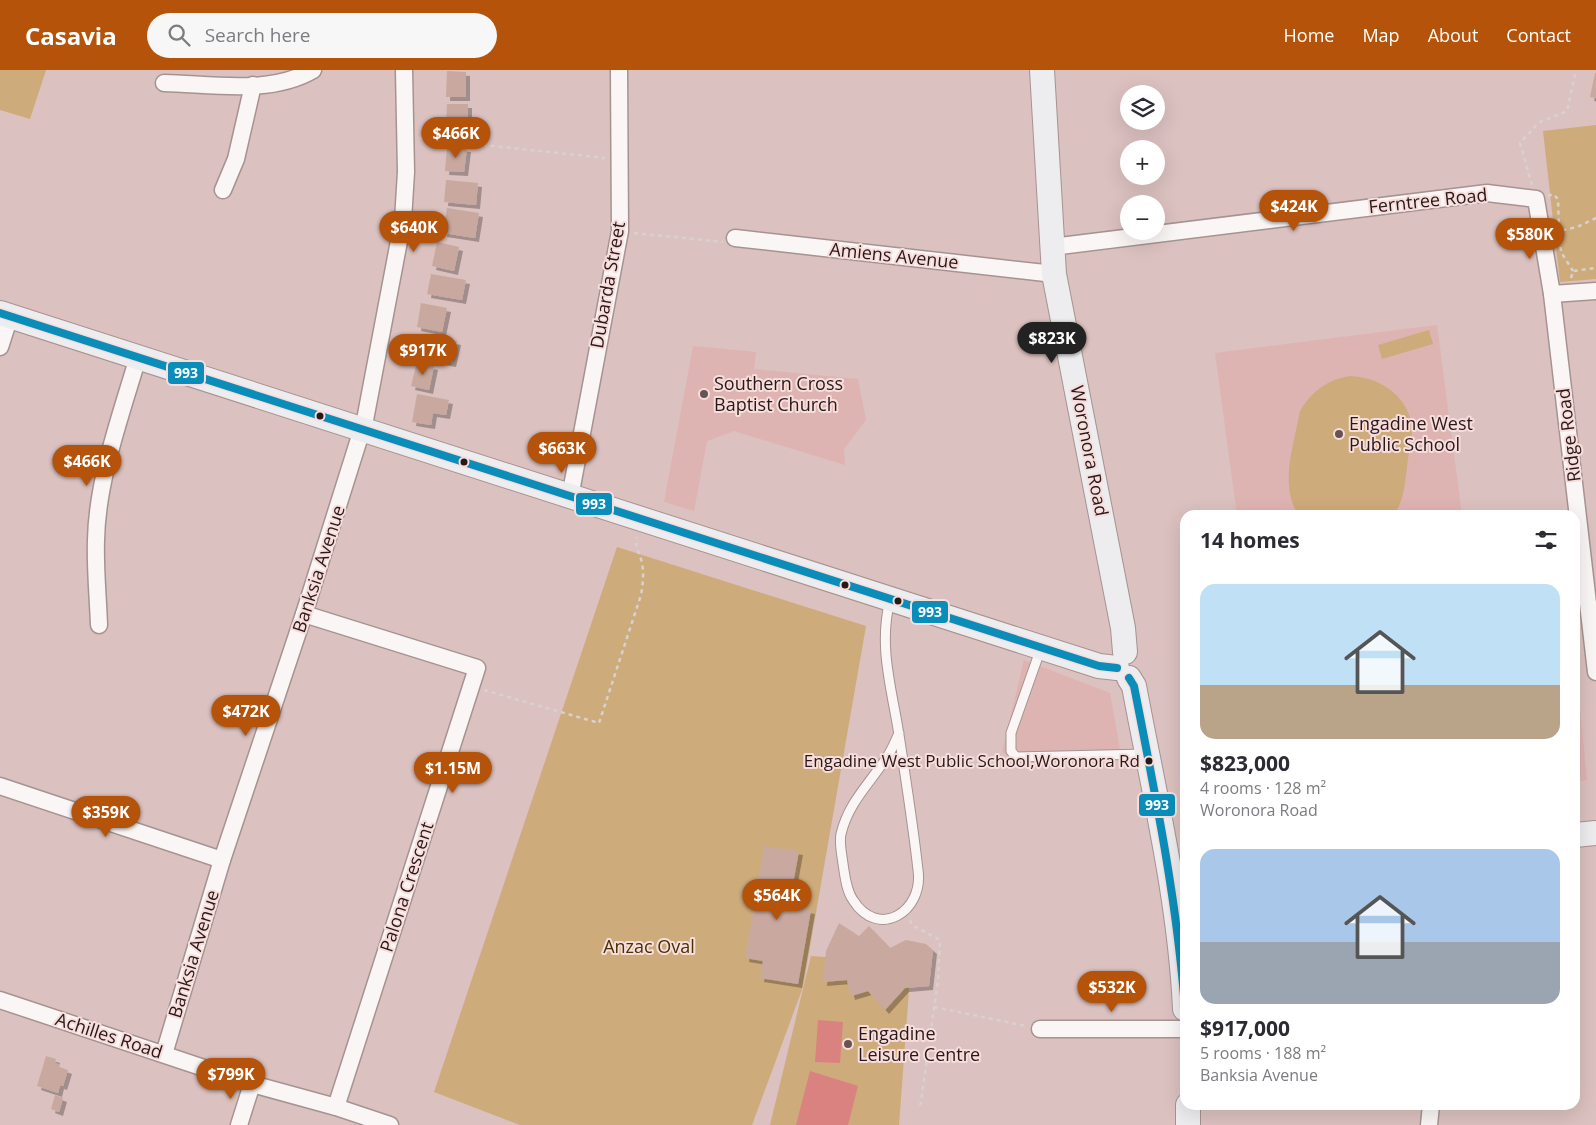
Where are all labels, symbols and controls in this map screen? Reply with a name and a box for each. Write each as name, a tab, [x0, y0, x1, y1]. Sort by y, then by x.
search box	[147, 13, 497, 58]
text: Casavia	[25, 19, 117, 52]
icon: search	[165, 21, 193, 49]
text: Search here	[205, 22, 311, 48]
text: Home	[1284, 23, 1334, 47]
text: Map	[1362, 23, 1400, 47]
text: About	[1428, 23, 1478, 47]
text: Contact	[1506, 23, 1571, 47]
map controls	[1120, 85, 1165, 240]
button: layers	[1120, 85, 1165, 130]
pin: $466K	[421, 116, 491, 159]
text: $466K	[432, 122, 480, 144]
button: +	[1120, 140, 1165, 185]
street label: Ferntree Road	[1367, 182, 1489, 218]
pin: $424K	[1259, 190, 1329, 232]
button: −	[1120, 195, 1165, 240]
text: $424K	[1270, 195, 1318, 217]
pin: $640K	[379, 210, 449, 253]
text: $640K	[390, 216, 438, 238]
pin: $580K	[1495, 218, 1565, 260]
street label: Dubarda Street	[584, 219, 630, 350]
text: $580K	[1506, 223, 1554, 245]
street label: Amiens Avenue	[828, 236, 960, 274]
pin: $823K	[1017, 322, 1087, 364]
text: $823K	[1028, 327, 1076, 349]
pin: $917K	[388, 334, 458, 376]
text: $917K	[399, 339, 447, 361]
line badge: 993	[167, 361, 205, 385]
text: 993	[174, 363, 198, 382]
place label: Southern Cross Baptist Church	[714, 371, 843, 416]
street label: Woronora Road	[1066, 383, 1114, 518]
street label: Ridge Road	[1550, 387, 1586, 483]
marker: Southern Cross Baptist Church	[698, 388, 710, 400]
unlabelled marker	[315, 411, 325, 421]
place label: Engadine West Public School	[1349, 411, 1473, 456]
marker: Engadine West Public School	[1333, 428, 1345, 440]
pin: $663K	[527, 432, 597, 474]
text: $663K	[538, 437, 586, 459]
pin: $466K	[52, 444, 122, 487]
text: $466K	[63, 450, 111, 472]
unlabelled marker	[459, 457, 469, 467]
line badge: 993	[575, 492, 613, 516]
text: 993	[582, 494, 606, 513]
street label: Banksia Avenue	[286, 502, 350, 635]
text: 14 homes	[1200, 526, 1300, 554]
icon: filters	[1532, 526, 1560, 554]
unlabelled marker	[840, 580, 850, 590]
unlabelled marker	[893, 596, 903, 606]
line badge: 993	[911, 600, 949, 624]
text: 993	[918, 602, 942, 621]
icon: home	[1335, 617, 1425, 707]
pin: $472K	[211, 694, 281, 737]
text: $472K	[222, 700, 270, 722]
place label: Engadine West Public School,Woronora Rd	[804, 749, 1140, 772]
text: $823,000	[1200, 749, 1290, 777]
pin: $1.15M	[412, 752, 494, 794]
marker: Engadine West Public School,Woronora Rd	[1144, 756, 1154, 766]
text: $1.15M	[425, 757, 481, 779]
text: 4 rooms · 128 m²	[1200, 777, 1326, 799]
line badge: 993	[1138, 793, 1176, 817]
text: 993	[1145, 795, 1169, 814]
pin: $359K	[71, 796, 141, 838]
text: Woronora Road	[1200, 799, 1318, 821]
text: $359K	[82, 801, 130, 823]
street label: Palona Crescent	[374, 819, 438, 955]
pin: $564K	[742, 878, 812, 921]
icon: home	[1335, 882, 1425, 972]
text: $564K	[753, 884, 801, 906]
street label: Banksia Avenue	[162, 887, 224, 1021]
park label: Anzac Oval	[603, 934, 695, 958]
pin: $532K	[1077, 970, 1147, 1013]
text: $532K	[1088, 976, 1136, 998]
street label: Achilles Road	[53, 1006, 166, 1064]
text: $917,000	[1200, 1014, 1290, 1042]
place label: Engadine Leisure Centre	[858, 1021, 980, 1066]
marker: Engadine Leisure Centre	[842, 1038, 854, 1050]
text: 5 rooms · 188 m²	[1200, 1042, 1326, 1064]
pin: $799K	[196, 1058, 266, 1100]
text: $799K	[207, 1063, 255, 1085]
text: Banksia Avenue	[1200, 1064, 1318, 1086]

